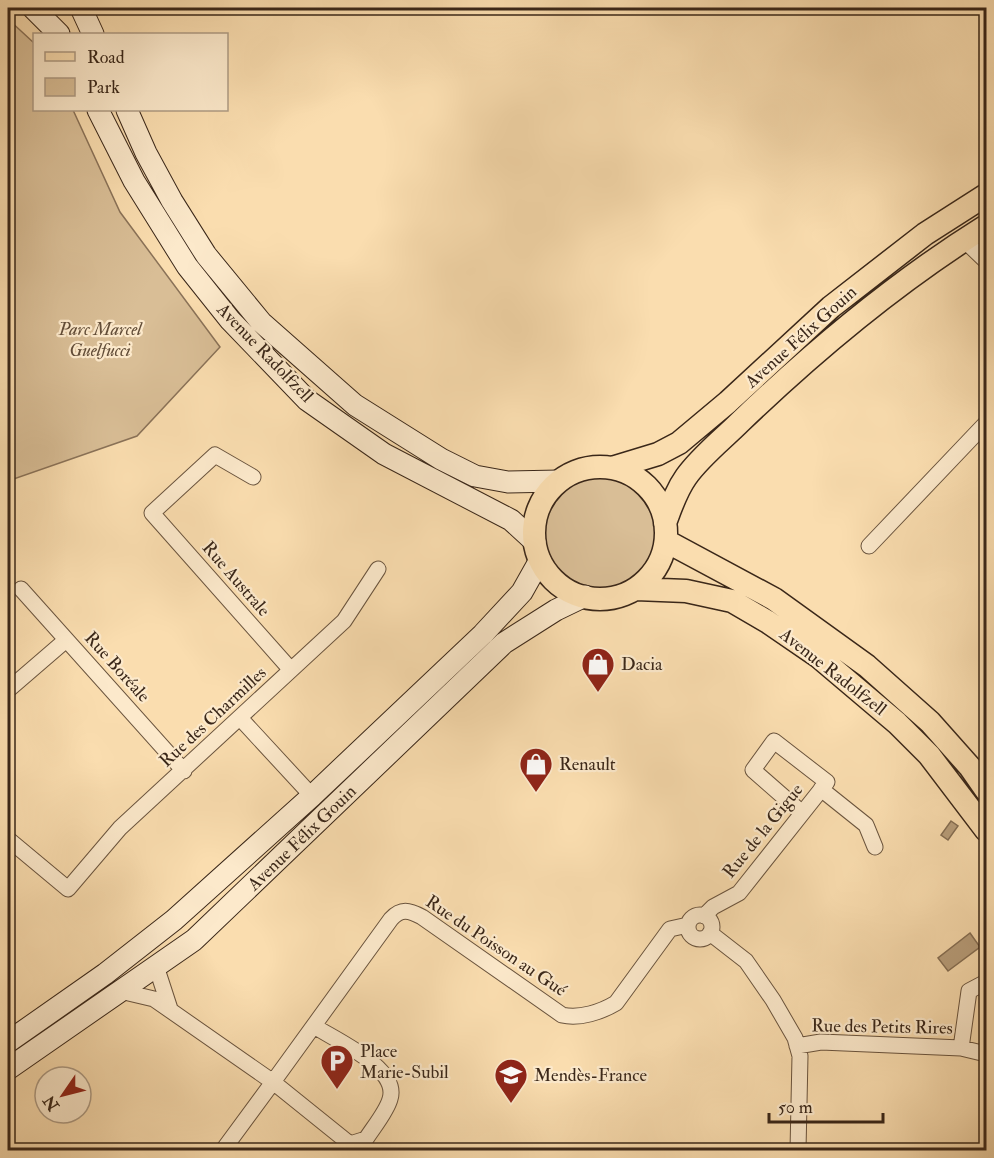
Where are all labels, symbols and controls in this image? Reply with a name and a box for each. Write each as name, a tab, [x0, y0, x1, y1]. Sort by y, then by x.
legend	[33, 33, 228, 111]
text: Road	[87, 46, 125, 69]
text: Park	[87, 76, 120, 99]
street label: Avenue Félix Gouin	[740, 281, 862, 394]
street label: Avenue Radolfzell	[211, 298, 319, 408]
park label: Parc Marcel Guelfucci	[58, 318, 143, 362]
street label: Rue Australe	[197, 537, 275, 622]
street label: Avenue Radolfzell	[774, 622, 891, 721]
street label: Rue Boréale	[79, 627, 155, 708]
shop icon: Dacia	[580, 646, 616, 693]
place label: Dacia	[621, 653, 663, 676]
street label: Rue des Charmilles	[155, 662, 271, 772]
shop icon: Renault	[518, 746, 554, 793]
place label: Renault	[559, 753, 616, 776]
street label: Rue de la Gigue	[718, 779, 808, 883]
street label: Avenue Félix Gouin	[242, 780, 361, 897]
street label: Rue du Poisson au Gué	[421, 890, 571, 1002]
street label: Rue des Petits Rires	[811, 1014, 953, 1040]
place label: Place Marie-Subil	[360, 1040, 449, 1084]
parking icon: Place Marie-Subil	[319, 1043, 355, 1090]
school or university icon: Mendès-France	[493, 1057, 529, 1104]
place label: Mendès-France	[534, 1064, 647, 1087]
north arrow	[33, 1065, 93, 1125]
scale bar	[769, 1086, 883, 1124]
text: N	[39, 1091, 64, 1115]
text: 50 m	[778, 1096, 813, 1119]

